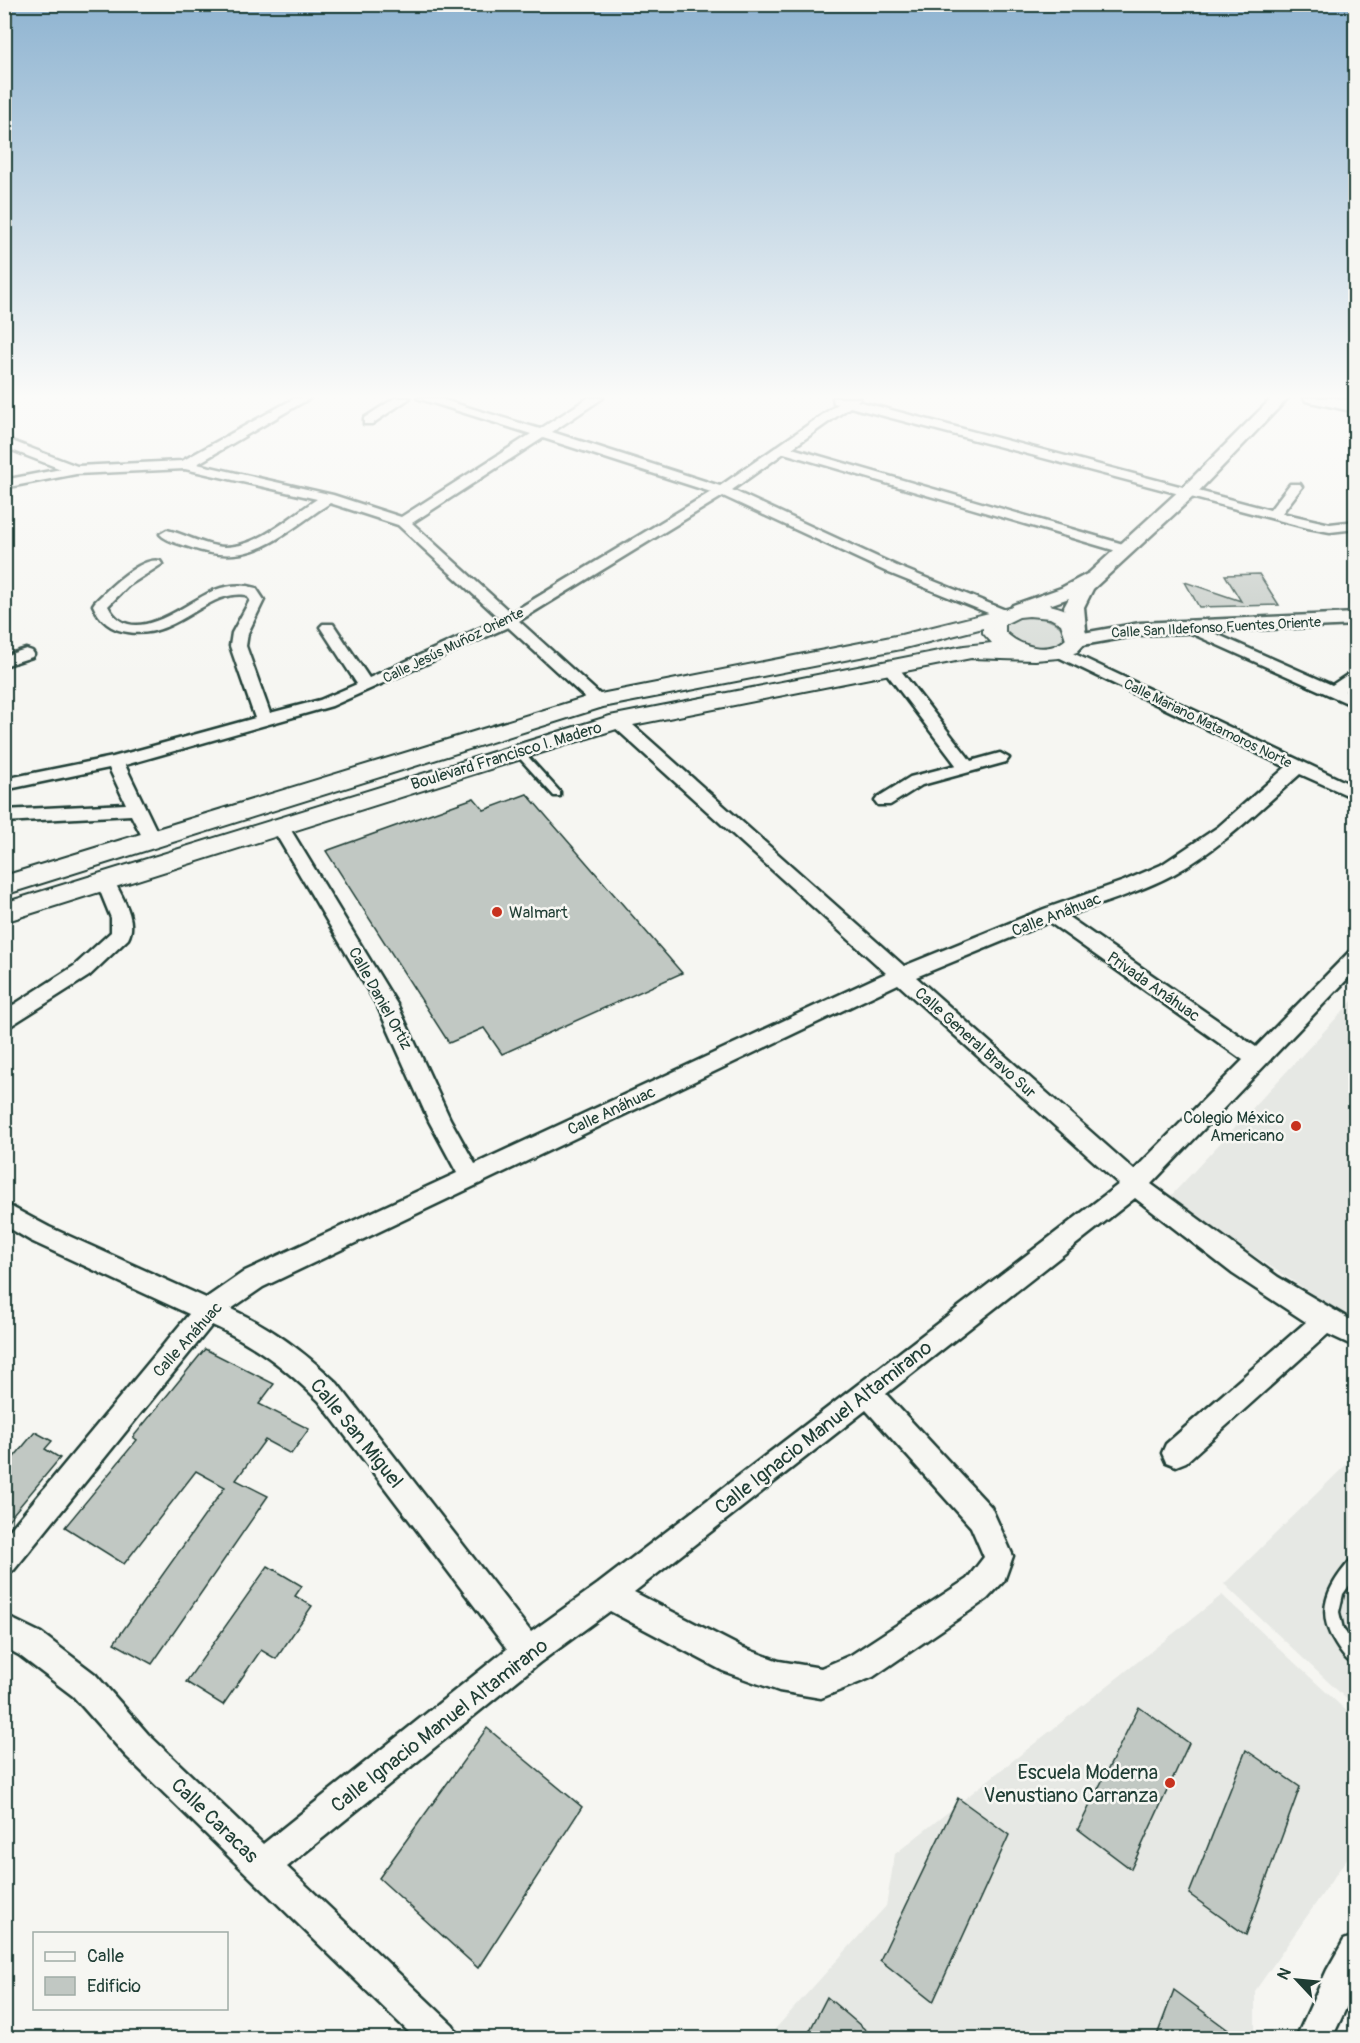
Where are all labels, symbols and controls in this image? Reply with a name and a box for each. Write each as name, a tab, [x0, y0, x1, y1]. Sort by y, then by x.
street label: Calle Jesús Muñoz Oriente	[380, 604, 526, 687]
street label: Calle San Ildefonso Fuentes Oriente	[1111, 614, 1321, 641]
street label: Calle Mariano Matamoros Norte	[1121, 675, 1295, 772]
street label: Boulevard Francisco I. Madero	[408, 717, 605, 795]
street label: Calle Anáhuac	[1009, 889, 1104, 941]
place label: Walmart	[509, 903, 568, 923]
marker: Walmart	[490, 905, 504, 919]
street label: Calle Daniel Ortiz	[344, 944, 416, 1053]
street label: Privada Anáhuac	[1103, 947, 1204, 1026]
street label: Calle General Bravo Sur	[911, 983, 1040, 1103]
street label: Calle Anáhuac	[564, 1082, 658, 1140]
place label: Colegio México Americano	[1183, 1108, 1284, 1146]
marker: Colegio México Americano	[1289, 1119, 1303, 1133]
street label: Calle Anáhuac	[149, 1298, 227, 1381]
street label: Calle Ignacio Manuel Altamirano	[710, 1335, 937, 1520]
street label: Calle San Miguel	[305, 1373, 409, 1493]
street label: Calle Ignacio Manuel Altamirano	[326, 1633, 553, 1818]
place label: Escuela Moderna Venustiano Carranza	[983, 1760, 1158, 1808]
street label: Calle Caracas	[166, 1773, 264, 1868]
marker: Escuela Moderna Venustiano Carranza	[1163, 1776, 1177, 1790]
legend	[33, 1932, 228, 2010]
text: Calle	[87, 1945, 124, 1968]
north arrow	[1267, 1950, 1327, 2010]
text: N	[1273, 1964, 1296, 1983]
text: Edificio	[87, 1975, 141, 1998]

